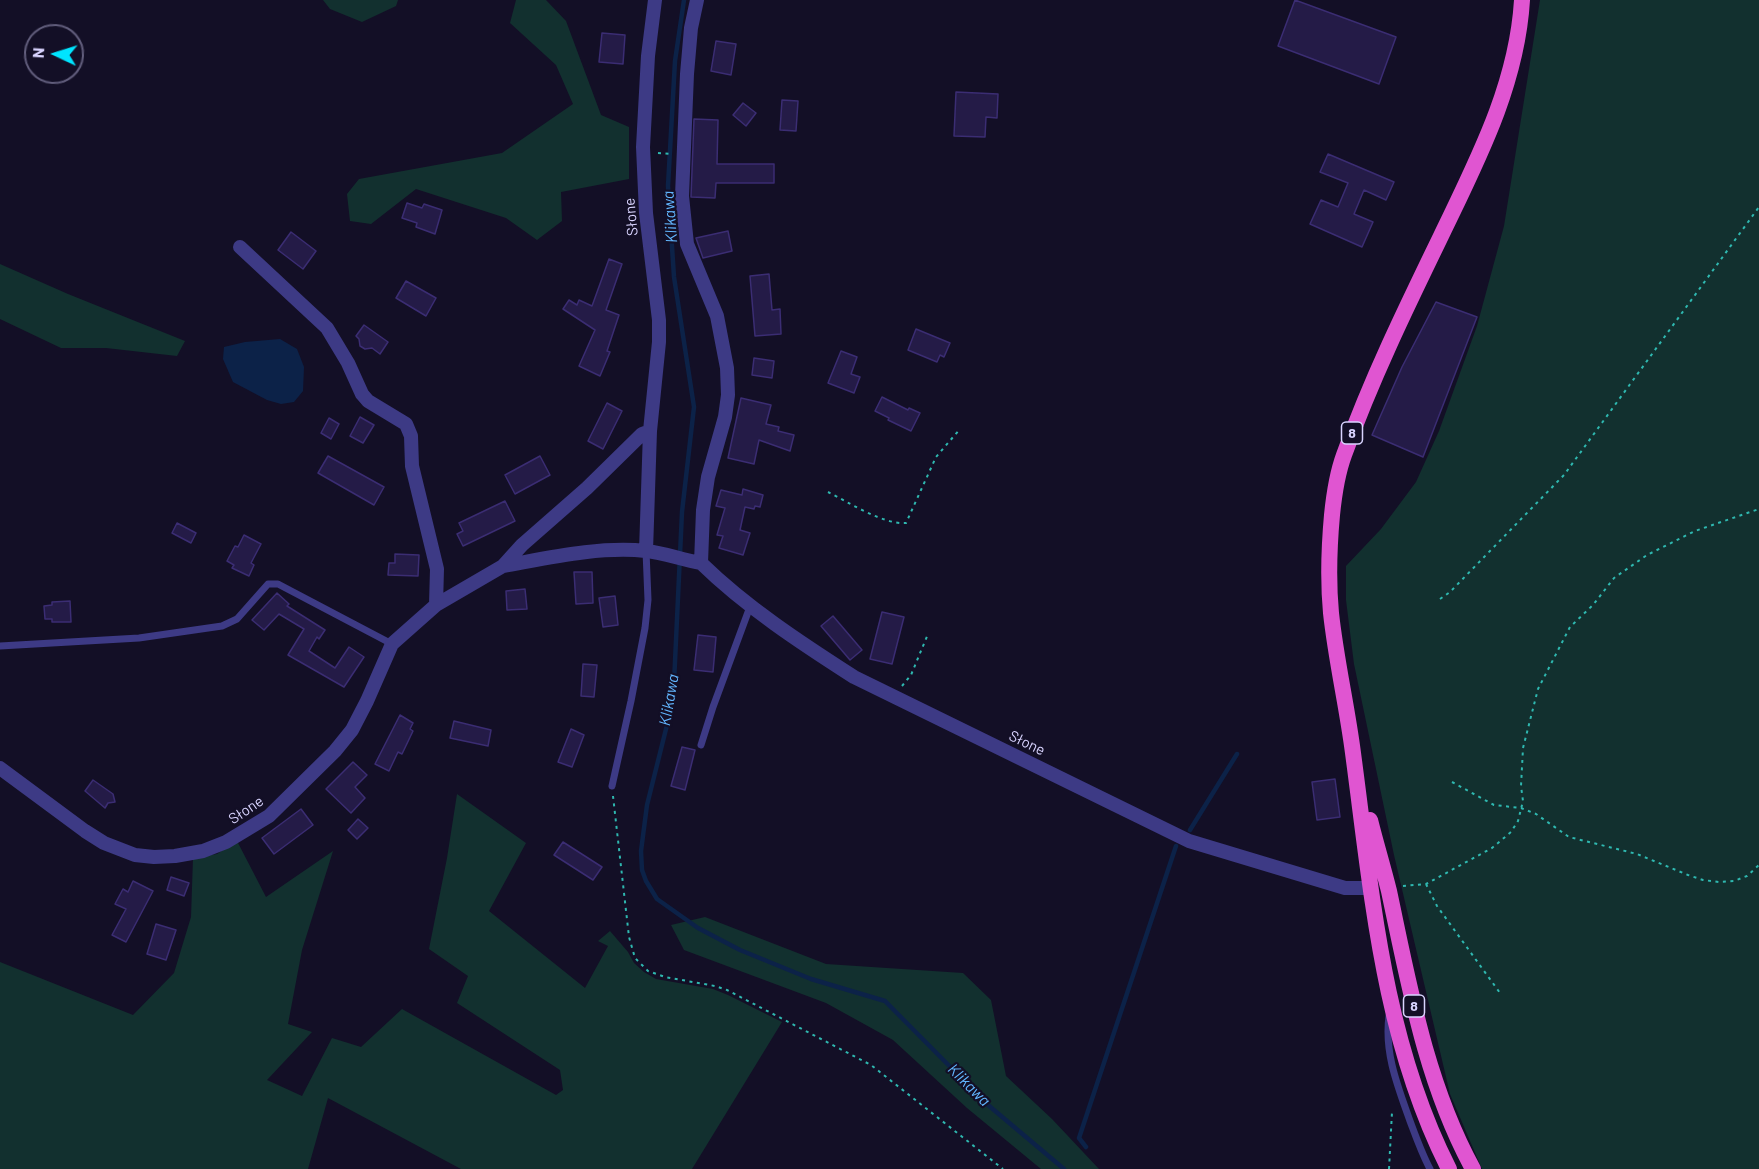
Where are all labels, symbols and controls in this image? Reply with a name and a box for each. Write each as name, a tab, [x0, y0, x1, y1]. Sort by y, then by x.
north arrow	[24, 24, 84, 84]
text: N	[28, 47, 47, 59]
water label: Klikawa	[659, 190, 681, 244]
street label: Słone	[620, 197, 642, 237]
road number: 8	[1342, 422, 1362, 444]
water label: Klikawa	[655, 673, 683, 727]
street label: Słone	[1006, 727, 1048, 759]
street label: Słone	[225, 792, 267, 828]
road number: 8	[1404, 995, 1424, 1017]
water label: Klikawa	[944, 1060, 994, 1110]

